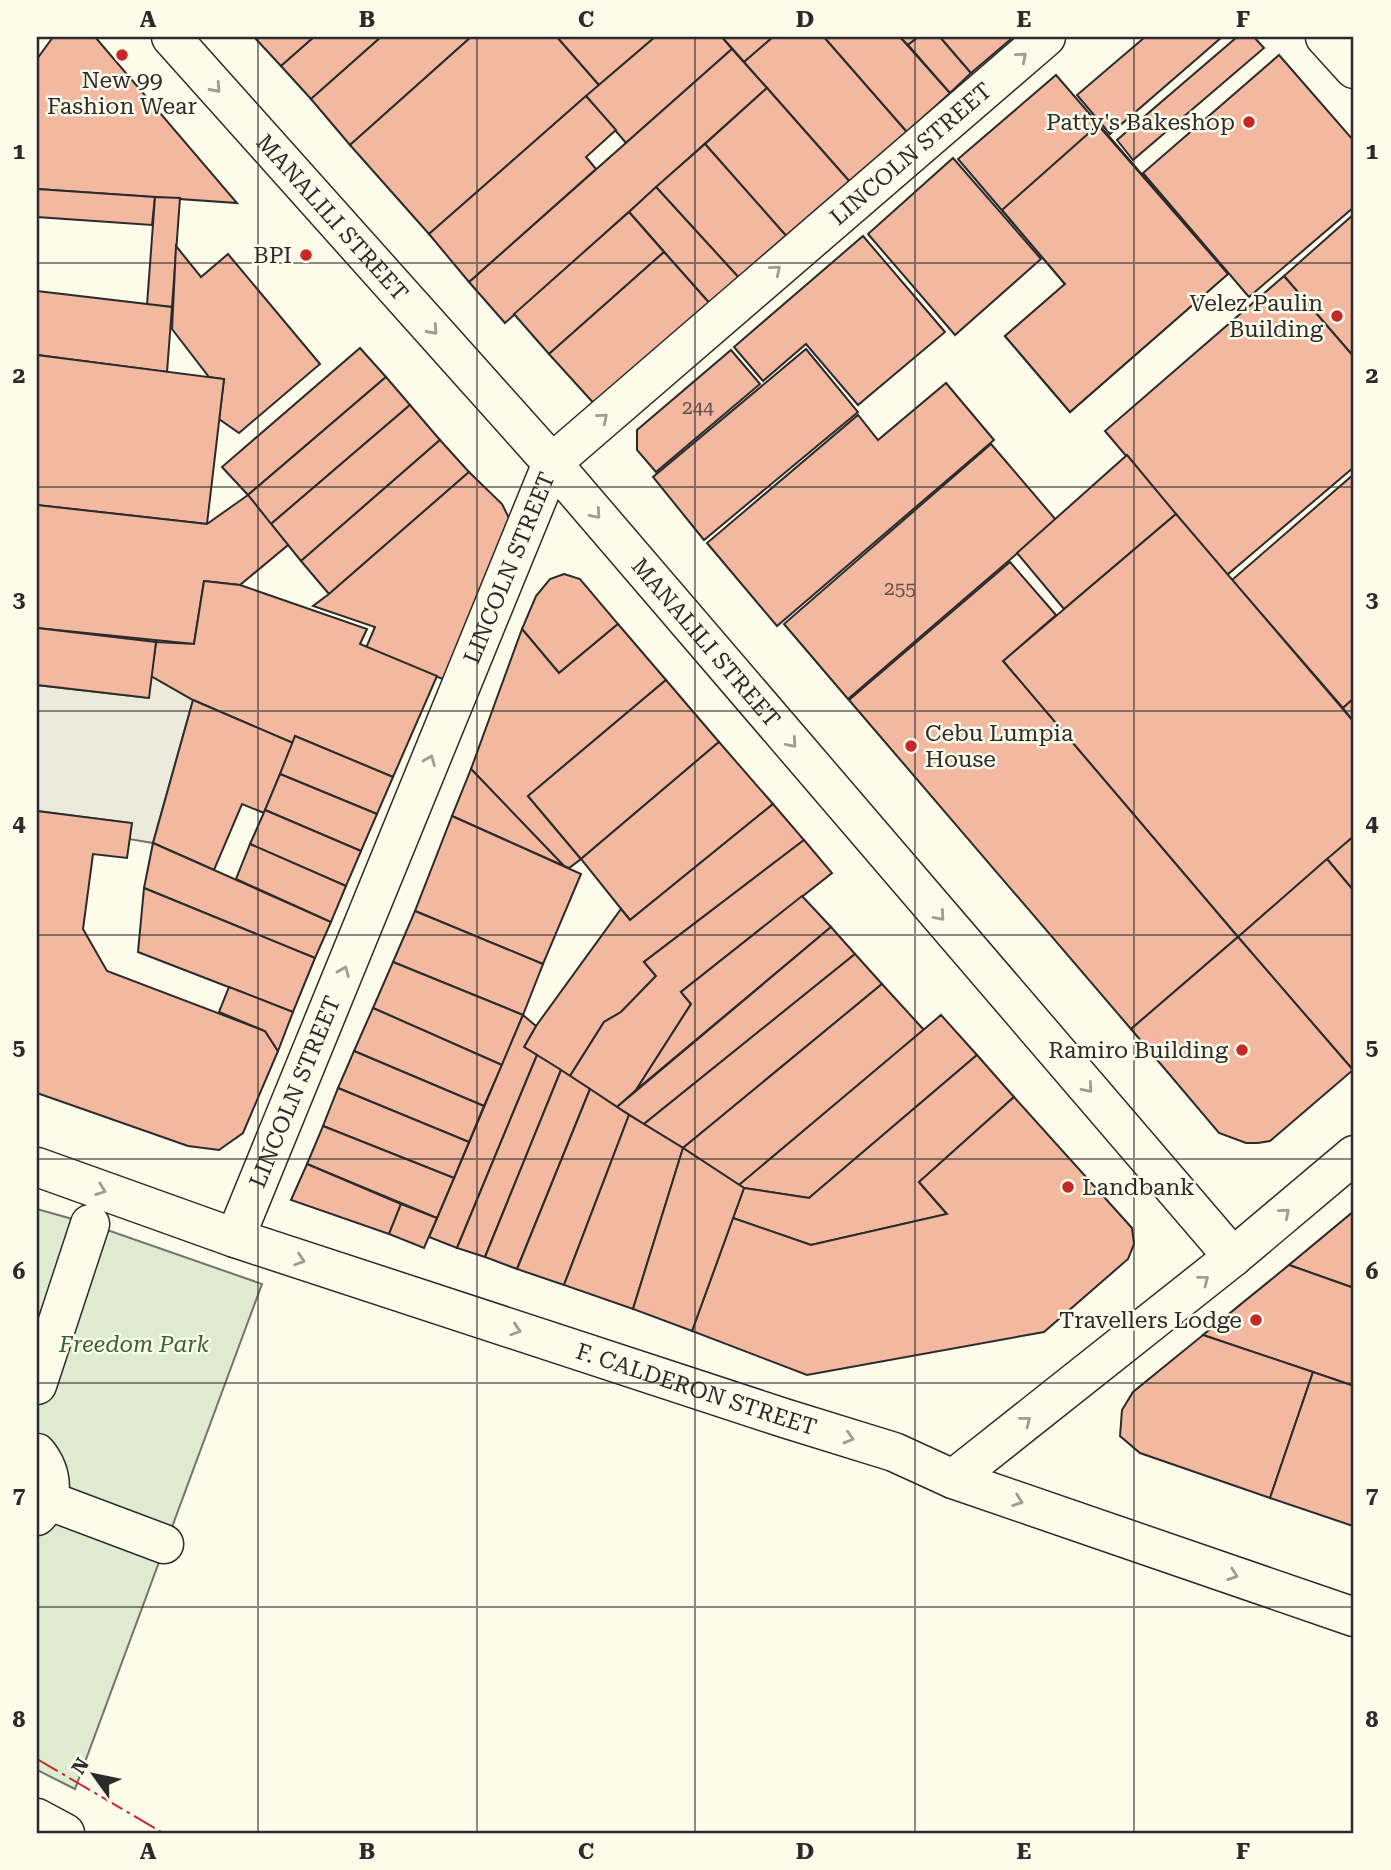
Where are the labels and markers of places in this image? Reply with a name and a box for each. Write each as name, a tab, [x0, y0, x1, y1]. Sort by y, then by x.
marker: New 99 Fashion Wear	[114, 47, 130, 63]
place label: New 99 Fashion Wear	[47, 67, 197, 120]
place label: Patty's Bakeshop	[1046, 109, 1235, 136]
marker: Patty's Bakeshop	[1241, 114, 1257, 130]
place label: BPI	[253, 242, 292, 269]
marker: BPI	[298, 247, 314, 263]
place label: Velez Paulin Building	[1189, 290, 1323, 343]
marker: Velez Paulin Building	[1329, 308, 1345, 324]
place label: Cebu Lumpia House	[925, 720, 1074, 773]
marker: Cebu Lumpia House	[903, 738, 919, 754]
place label: Ramiro Building	[1048, 1037, 1228, 1064]
marker: Ramiro Building	[1234, 1042, 1250, 1058]
place label: Landbank	[1082, 1174, 1195, 1201]
marker: Landbank	[1060, 1179, 1076, 1195]
place label: Travellers Lodge	[1059, 1307, 1242, 1334]
marker: Travellers Lodge	[1248, 1312, 1264, 1328]

